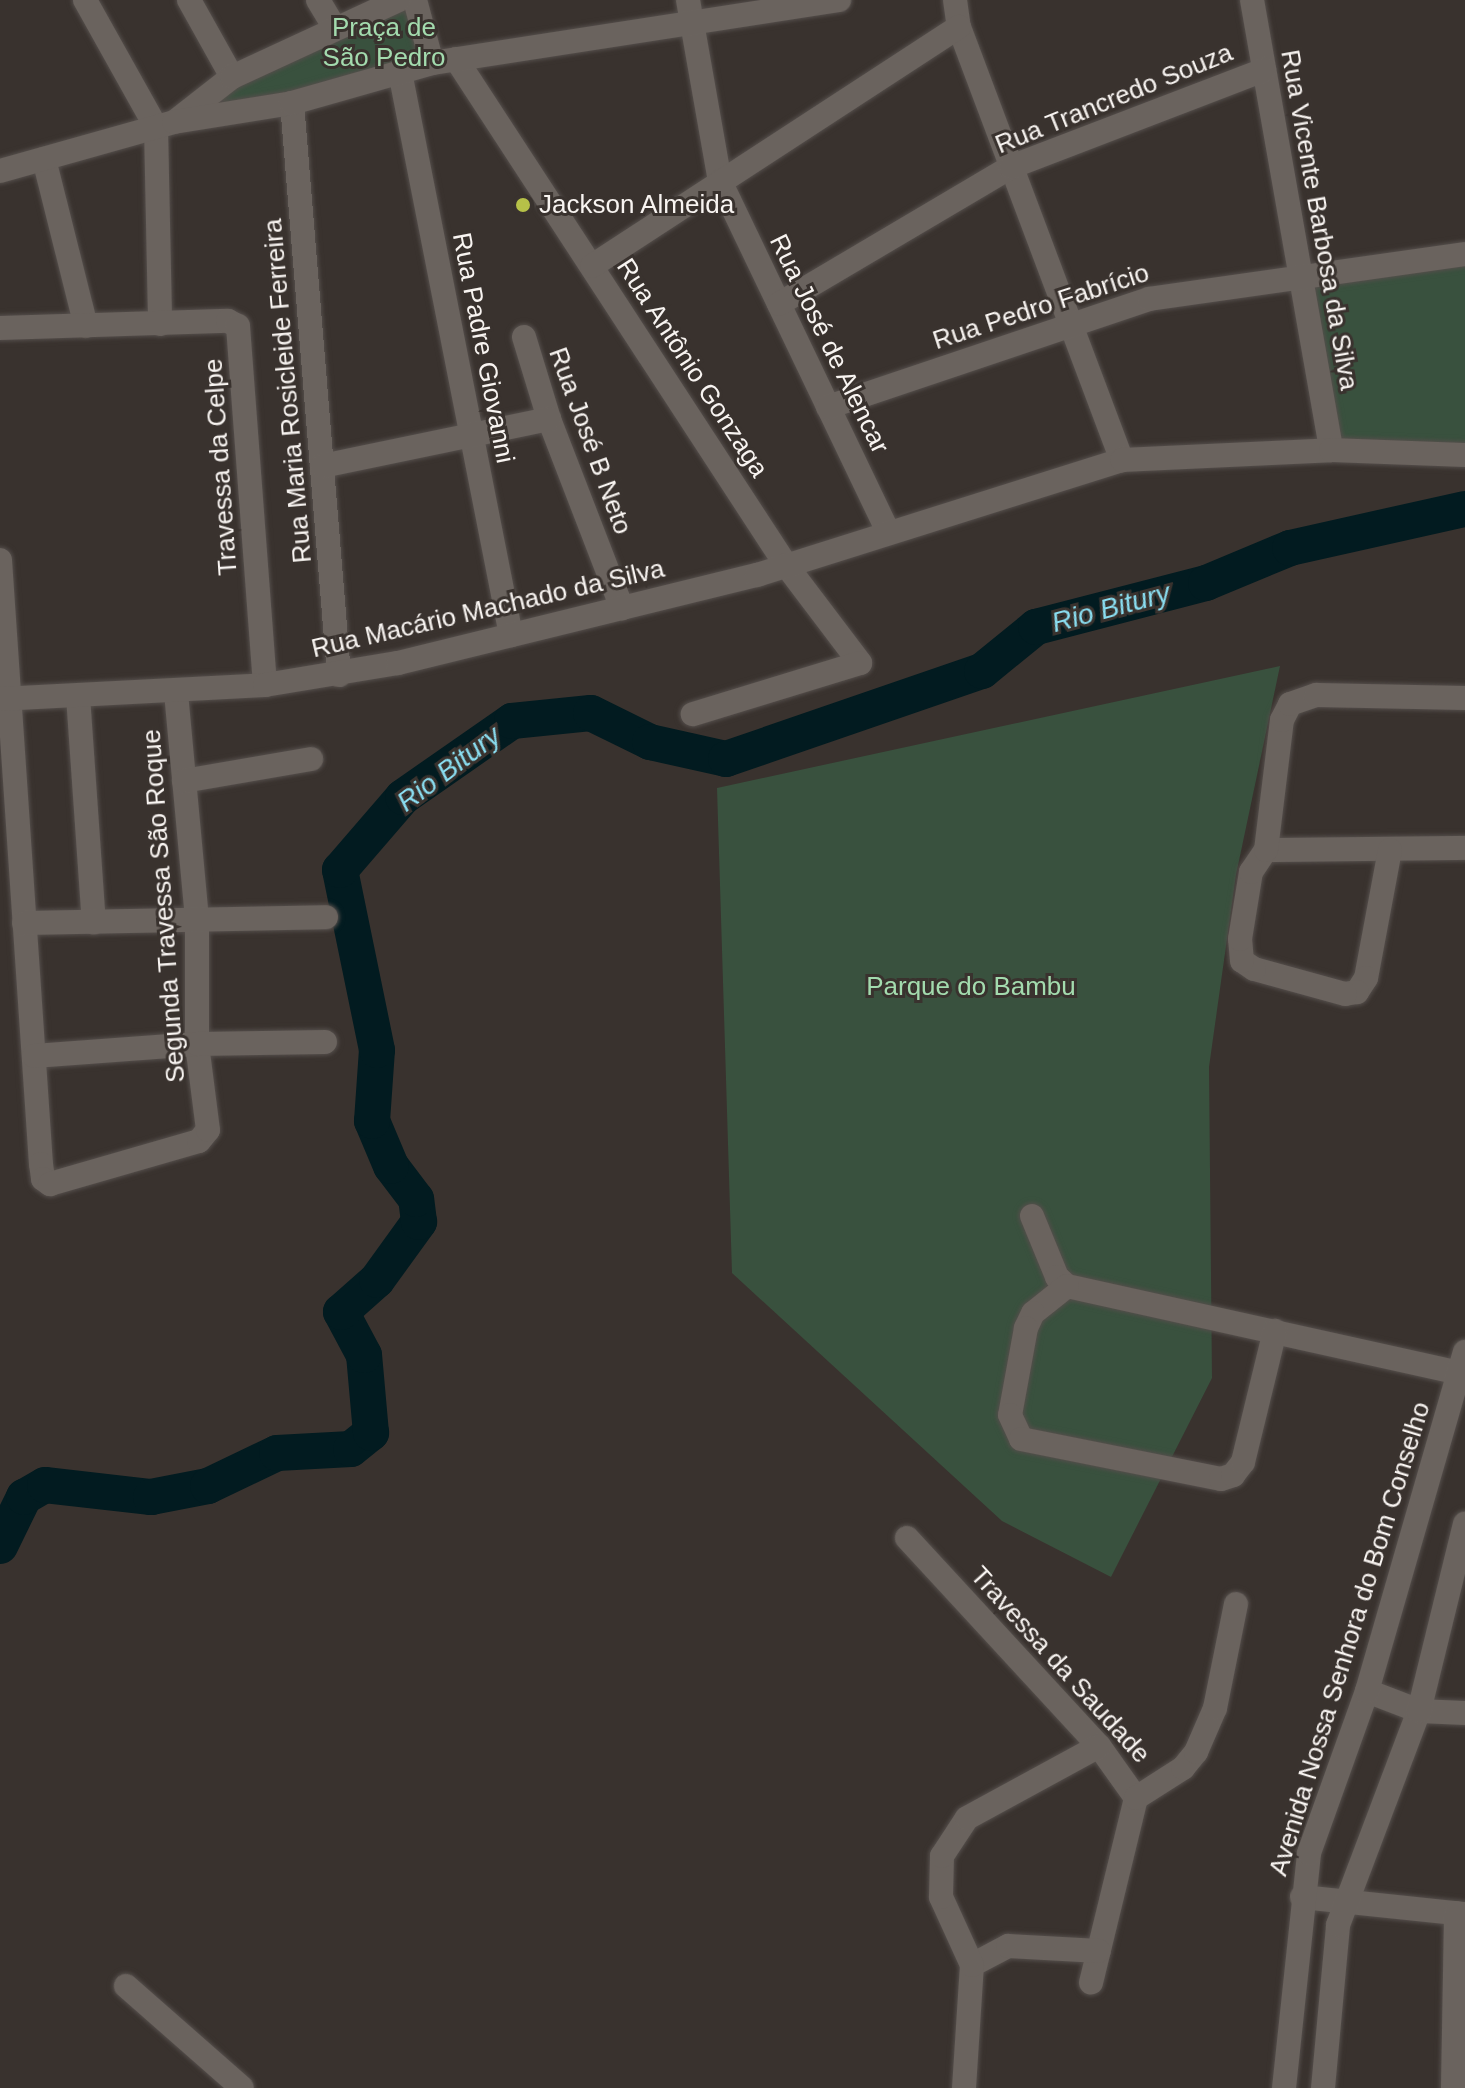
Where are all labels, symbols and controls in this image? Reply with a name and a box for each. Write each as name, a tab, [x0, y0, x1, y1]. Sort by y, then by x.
park label: Praça de São Pedro	[323, 12, 445, 74]
street label: Rua Trancredo Souza	[991, 37, 1237, 161]
street label: Rua Vicente Barbosa da Silva	[1274, 47, 1364, 393]
place label: Jackson Almeida	[539, 189, 736, 221]
marker: Jackson Almeida	[514, 196, 532, 214]
street label: Rua Maria Rosicleide Ferreira	[257, 218, 319, 564]
street label: Rua José de Alencar	[762, 229, 896, 459]
street label: Rua Padre Giovanni	[445, 230, 521, 466]
street label: Rua Antônio Gonzaga	[609, 252, 775, 484]
street label: Rua Pedro Fabrício	[929, 257, 1153, 357]
street label: Rua José B Neto	[542, 343, 638, 539]
street label: Travessa da Celpe	[198, 358, 244, 576]
street label: Rua Macário Machado da Silva	[308, 553, 668, 665]
water label: Rio Bitury	[1048, 576, 1174, 640]
water label: Rio Bitury	[390, 719, 508, 819]
street label: Segunda Travessa São Roque	[136, 728, 192, 1084]
park label: Parque do Bambu	[866, 971, 1076, 1003]
street label: Avenida Nossa Senhora do Bom Conselho	[1263, 1398, 1437, 1880]
street label: Travessa da Saudade	[964, 1560, 1156, 1770]

